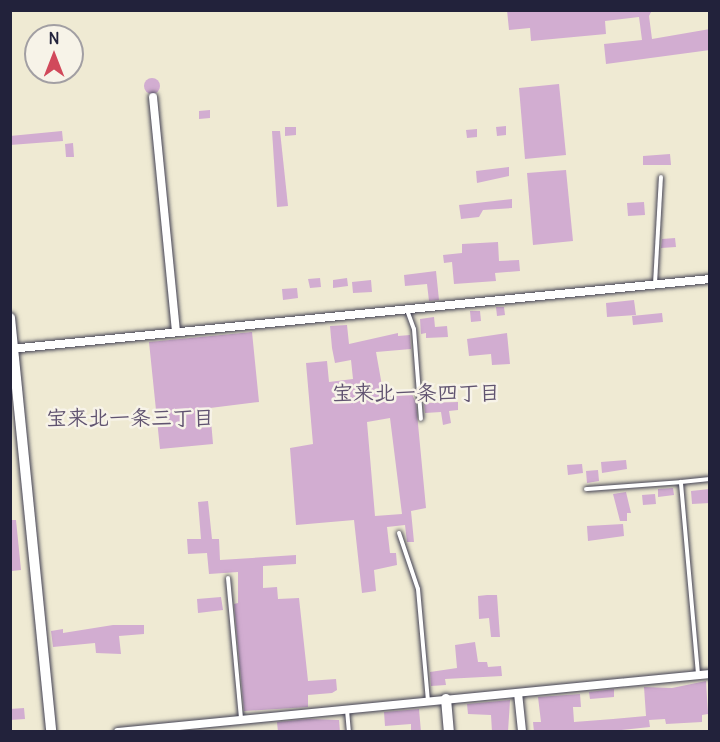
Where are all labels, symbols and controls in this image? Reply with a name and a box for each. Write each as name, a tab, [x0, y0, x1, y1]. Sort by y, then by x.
north arrow	[24, 24, 84, 84]
text: N	[48, 28, 60, 48]
district label: 宝来北一条四丁目	[332, 380, 500, 406]
district label: 宝来北一条三丁目	[46, 405, 214, 431]

